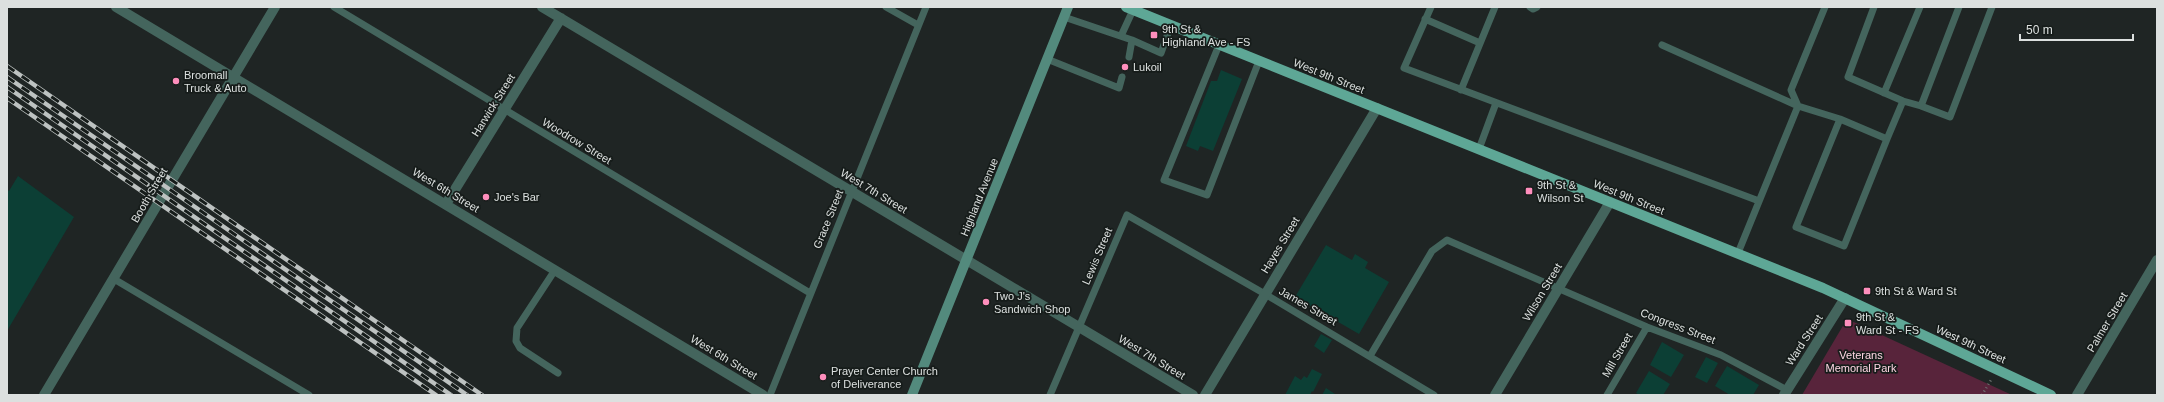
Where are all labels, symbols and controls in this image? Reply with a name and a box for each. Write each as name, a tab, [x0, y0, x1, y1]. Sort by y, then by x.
scale bar	[2020, 16, 2133, 42]
place label: 9th St & Highland Ave - FS	[1162, 23, 1250, 48]
text: 50 m	[2026, 23, 2053, 37]
marker: 9th St & Highland Ave - FS	[1149, 30, 1159, 40]
street label: West 9th Street	[1292, 56, 1366, 96]
place label: Lukoil	[1133, 61, 1162, 73]
marker: Lukoil	[1120, 62, 1130, 72]
place label: Broomall Truck & Auto	[184, 69, 247, 94]
street label: Harwick Street	[469, 71, 517, 139]
marker: Broomall Truck & Auto	[171, 76, 181, 86]
street label: Woodrow Street	[540, 116, 614, 166]
street label: Highland Avenue	[958, 156, 1000, 238]
street label: West 6th Street	[411, 165, 481, 215]
street label: Booth Street	[129, 166, 169, 224]
street label: West 7th Street	[839, 166, 909, 216]
street label: West 9th Street	[1592, 177, 1666, 217]
place label: 9th St & Wilson St	[1537, 179, 1583, 204]
marker: 9th St & Wilson St	[1524, 186, 1534, 196]
street label: Grace Street	[811, 188, 845, 250]
place label: Joe's Bar	[494, 191, 540, 203]
marker: Joe's Bar	[481, 192, 491, 202]
street label: Hayes Street	[1258, 215, 1302, 275]
street label: Lewis Street	[1080, 226, 1114, 286]
street label: Wilson Street	[1520, 261, 1564, 323]
street label: James Street	[1277, 285, 1339, 327]
place label: 9th St & Ward St	[1875, 285, 1957, 297]
marker: 9th St & Ward St	[1862, 286, 1872, 296]
place label: Two J's Sandwich Shop	[994, 290, 1070, 315]
street label: Palmer Street	[2085, 290, 2129, 354]
marker: Two J's Sandwich Shop	[981, 297, 991, 307]
street label: Congress Street	[1639, 306, 1717, 346]
place label: 9th St & Ward St - FS	[1856, 311, 1919, 336]
street label: Ward Street	[1783, 312, 1825, 368]
marker: 9th St & Ward St - FS	[1843, 318, 1853, 328]
street label: West 9th Street	[1934, 323, 2008, 365]
street label: Mill Street	[1600, 331, 1634, 379]
street label: West 6th Street	[689, 332, 759, 382]
street label: West 7th Street	[1117, 332, 1187, 382]
park label: Veterans Memorial Park	[1826, 349, 1897, 374]
place label: Prayer Center Church of Deliverance	[831, 365, 938, 390]
marker: Prayer Center Church of Deliverance	[818, 372, 828, 382]

